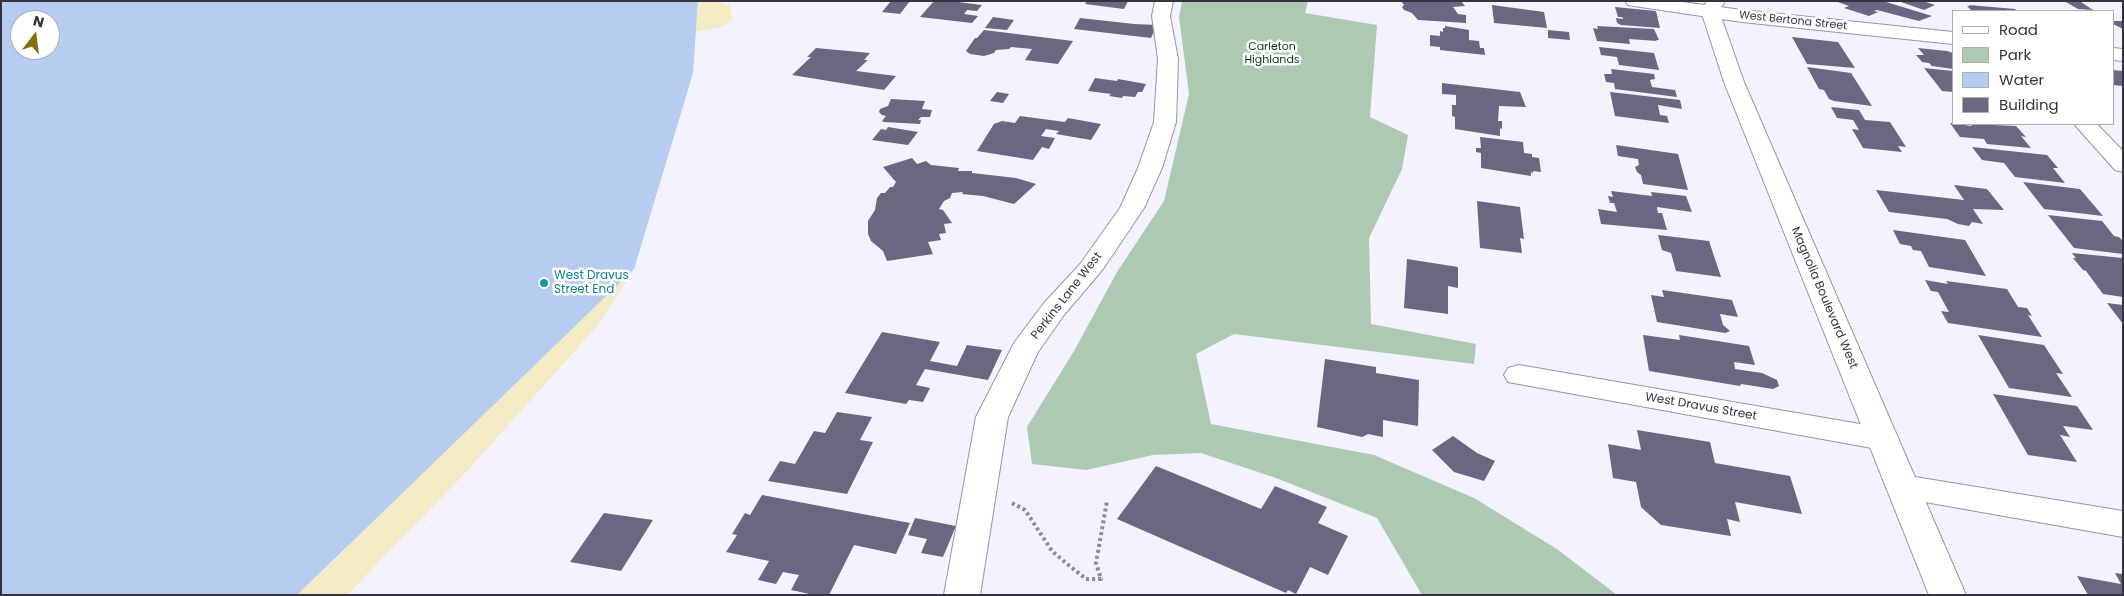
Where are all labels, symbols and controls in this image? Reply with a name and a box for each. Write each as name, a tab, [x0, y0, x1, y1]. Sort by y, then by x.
street label: West Bertona Street	[1738, 9, 1848, 33]
north arrow	[10, 10, 60, 60]
text: N	[31, 10, 46, 32]
legend	[1952, 10, 2114, 125]
text: Road	[1999, 19, 2038, 40]
park label: Carleton Highlands	[1244, 40, 1300, 66]
text: Park	[1999, 44, 2031, 65]
text: Water	[1999, 69, 2044, 90]
text: Building	[1999, 94, 2059, 115]
street label: Magnolia Boulevard West	[1788, 225, 1860, 371]
street label: Perkins Lane West	[1029, 250, 1105, 342]
place label: West Dravus Street End	[554, 269, 629, 297]
marker: West Dravus Street End	[538, 277, 550, 289]
street label: West Dravus Street	[1644, 390, 1758, 424]

